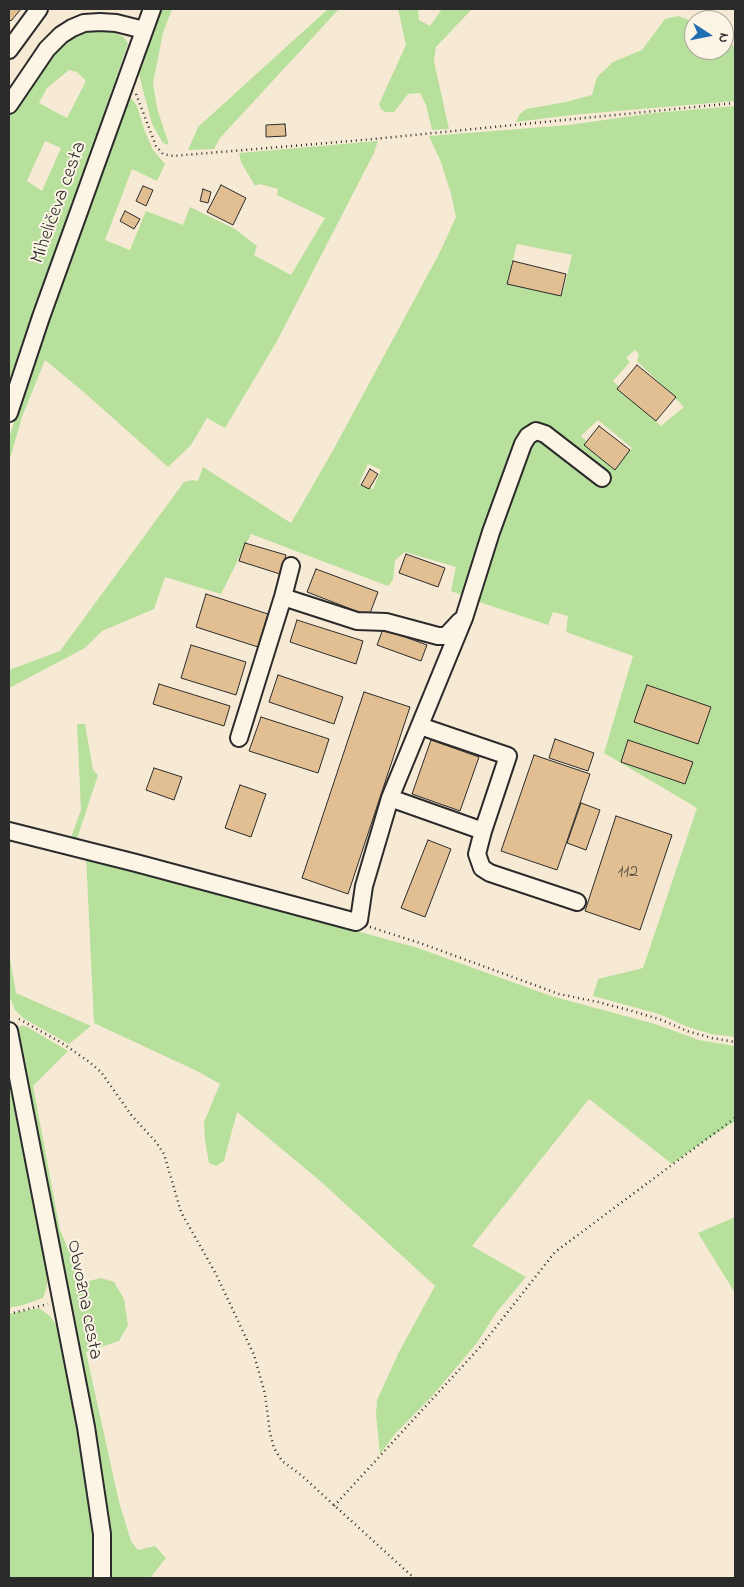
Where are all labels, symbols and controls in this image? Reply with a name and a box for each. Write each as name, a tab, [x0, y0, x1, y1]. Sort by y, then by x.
north arrow	[684, 10, 734, 60]
text: N	[712, 31, 734, 44]
street label: Miheličeva cesta	[27, 139, 93, 267]
house number: 112	[618, 862, 638, 884]
street label: Obvozna cesta	[60, 1238, 106, 1362]

